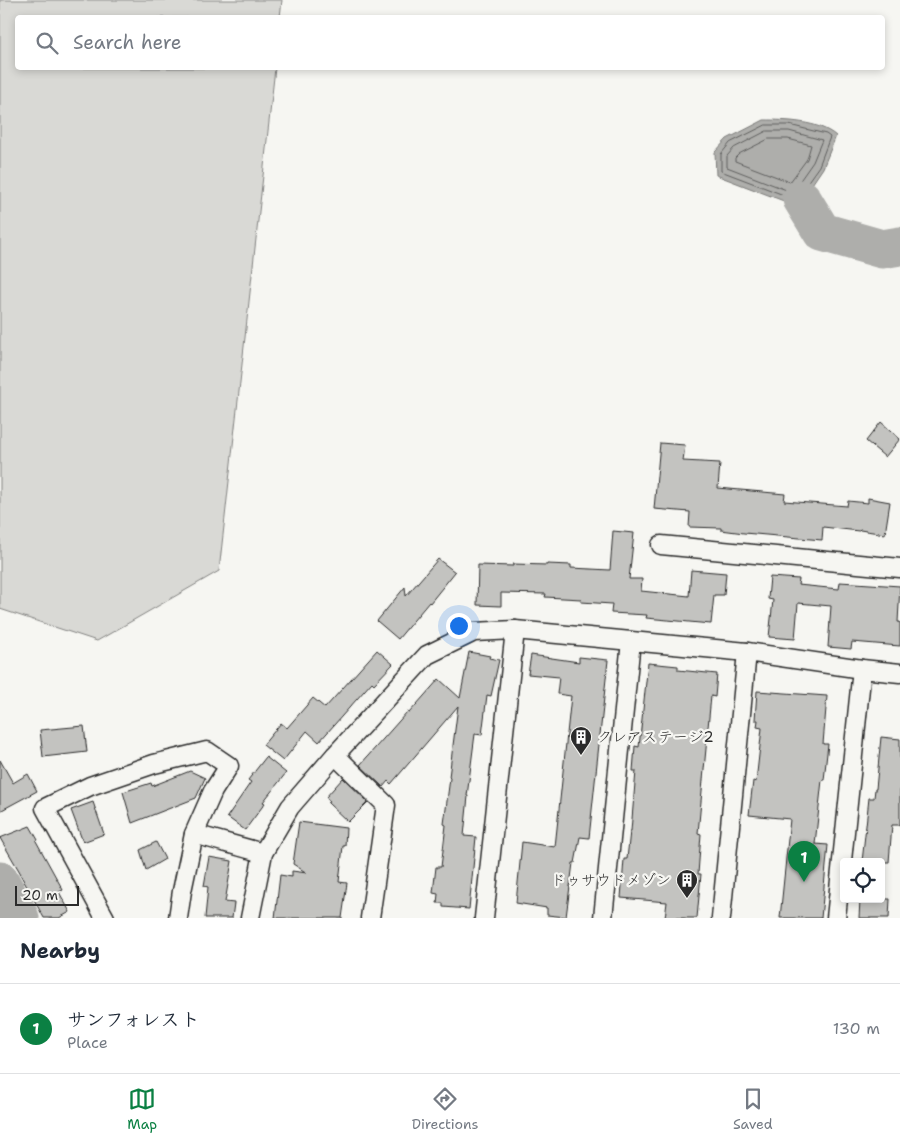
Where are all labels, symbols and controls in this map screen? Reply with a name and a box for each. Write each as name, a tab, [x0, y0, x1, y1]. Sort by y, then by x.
search box	[15, 15, 885, 70]
icon: search	[33, 29, 61, 57]
text: Search here	[73, 30, 182, 55]
your location	[446, 613, 472, 639]
building icon: クレアステージ2	[569, 725, 593, 756]
place label: クレアステージ2	[597, 727, 714, 747]
pin: 1	[788, 841, 820, 882]
map controls	[840, 858, 885, 903]
button: locate	[840, 858, 885, 903]
building icon: ドゥサウドメゾン	[675, 868, 699, 899]
place label: ドゥサウドメゾン	[551, 870, 671, 890]
scale bar	[15, 883, 79, 906]
text: 20 m	[22, 886, 58, 904]
text: Nearby	[20, 937, 100, 965]
text: サンフォレスト	[67, 1007, 200, 1032]
text: 1	[32, 1018, 40, 1039]
text: 130 m	[833, 1018, 880, 1039]
text: Place	[67, 1032, 108, 1053]
tab: Map	[127, 1085, 157, 1133]
tab: Directions	[412, 1085, 479, 1133]
tab: Saved	[733, 1085, 773, 1133]

